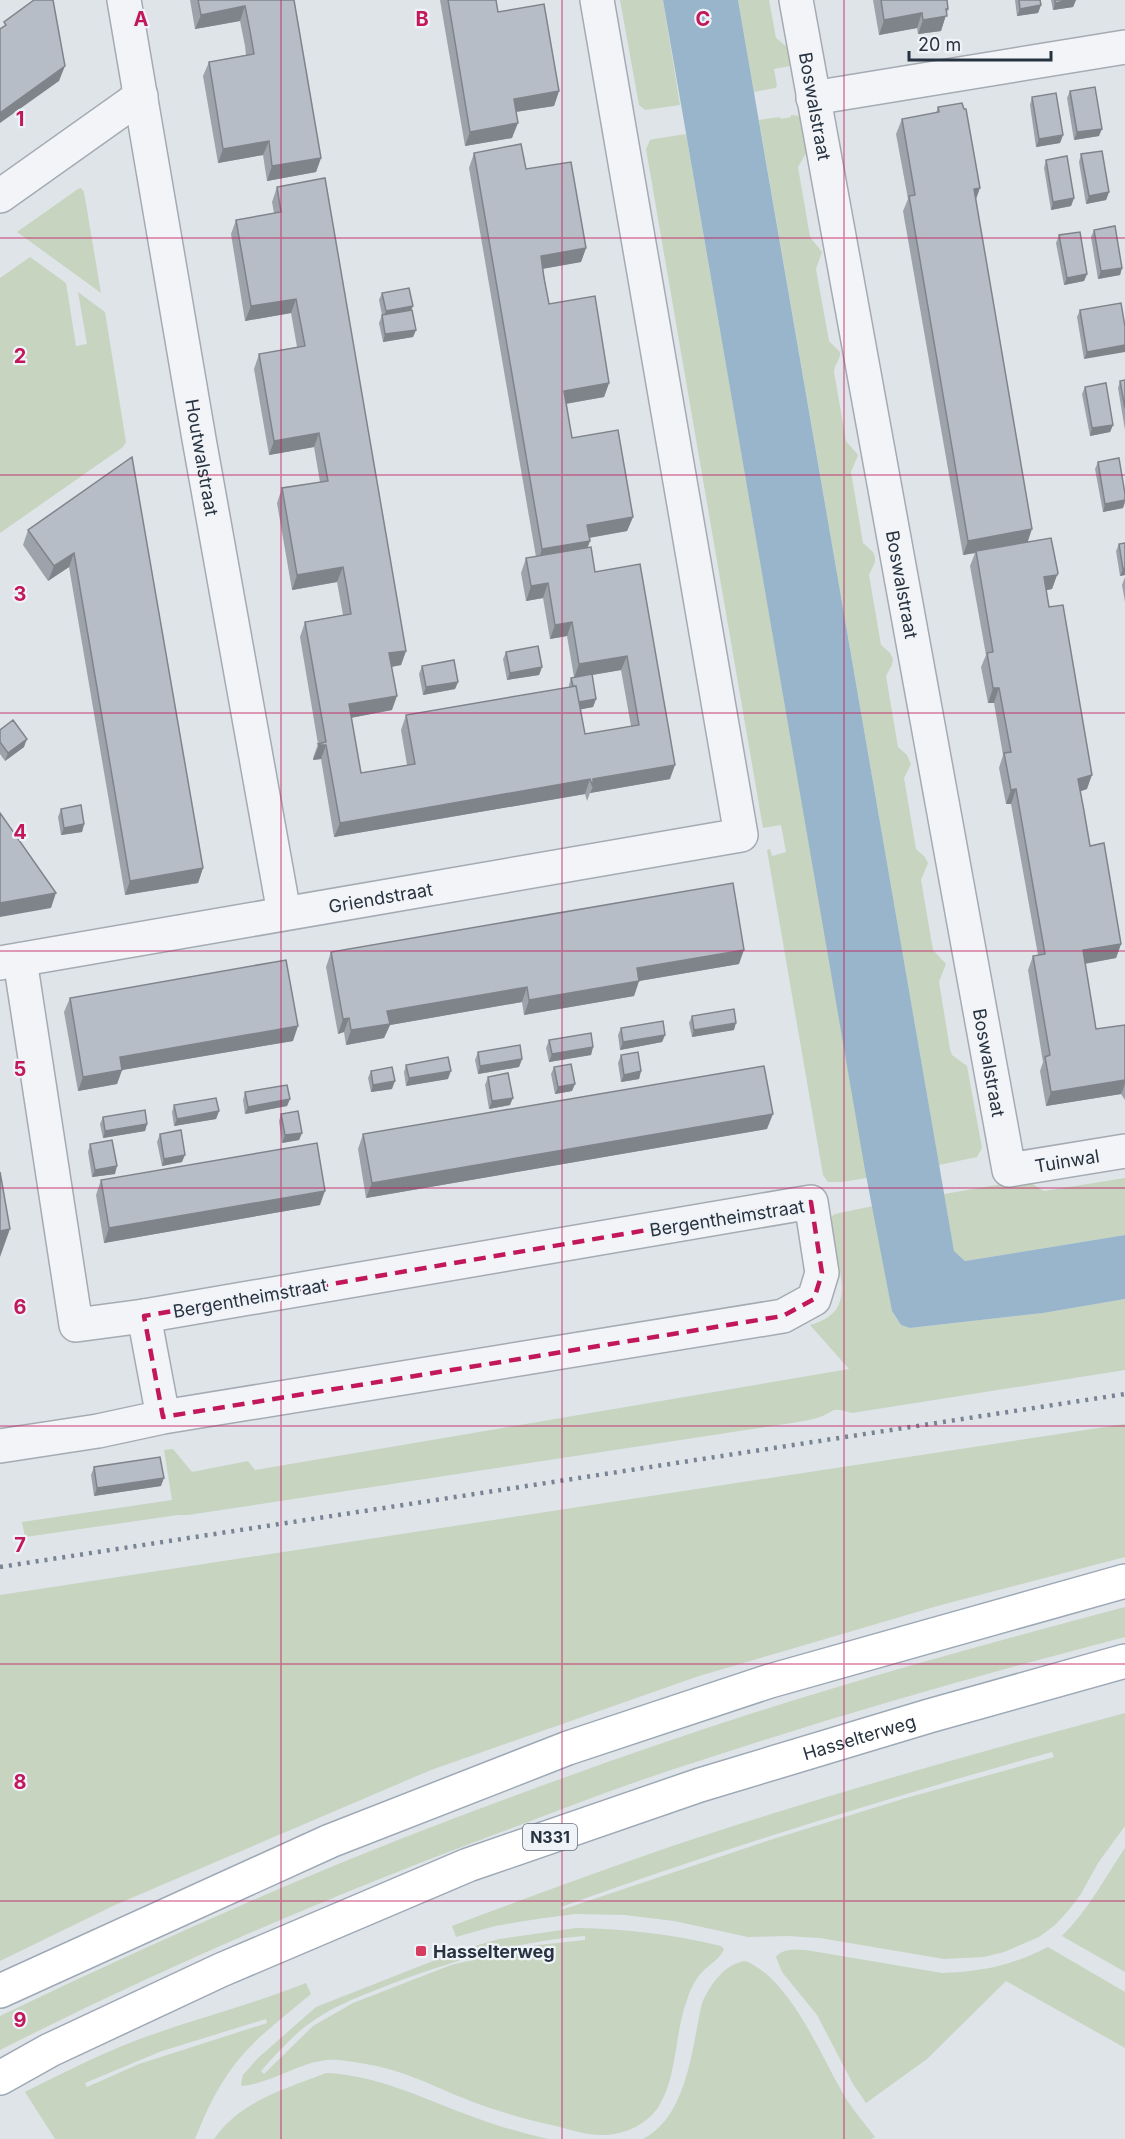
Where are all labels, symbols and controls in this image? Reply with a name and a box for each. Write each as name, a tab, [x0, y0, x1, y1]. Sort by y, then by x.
text: A	[134, 7, 149, 31]
text: B	[415, 7, 429, 31]
text: C	[696, 7, 710, 31]
scale bar	[909, 24, 1052, 62]
text: 20 m	[918, 34, 961, 55]
street label: Boswalstraat	[795, 50, 836, 162]
text: 1	[16, 107, 24, 131]
text: 2	[14, 344, 26, 368]
street label: Houtwalstraat	[182, 397, 223, 518]
street label: Boswalstraat	[882, 529, 923, 640]
text: 3	[14, 582, 26, 606]
text: 4	[13, 820, 27, 844]
street label: Griendstraat	[327, 878, 434, 917]
street label: Boswalstraat	[969, 1007, 1010, 1118]
text: 5	[14, 1057, 26, 1081]
street label: Tuinwal	[1033, 1145, 1101, 1176]
street label: Bergentheimstraat	[648, 1195, 806, 1241]
street label: Bergentheimstraat	[171, 1274, 329, 1322]
text: 6	[14, 1295, 27, 1319]
text: 7	[14, 1533, 26, 1557]
street label: Hasselterweg	[800, 1710, 918, 1764]
text: 8	[13, 1770, 27, 1794]
road number: N331	[523, 1824, 577, 1850]
place label: Hasselterweg	[433, 1941, 555, 1962]
marker: Hasselterweg	[414, 1944, 428, 1958]
text: 9	[14, 2008, 27, 2032]

